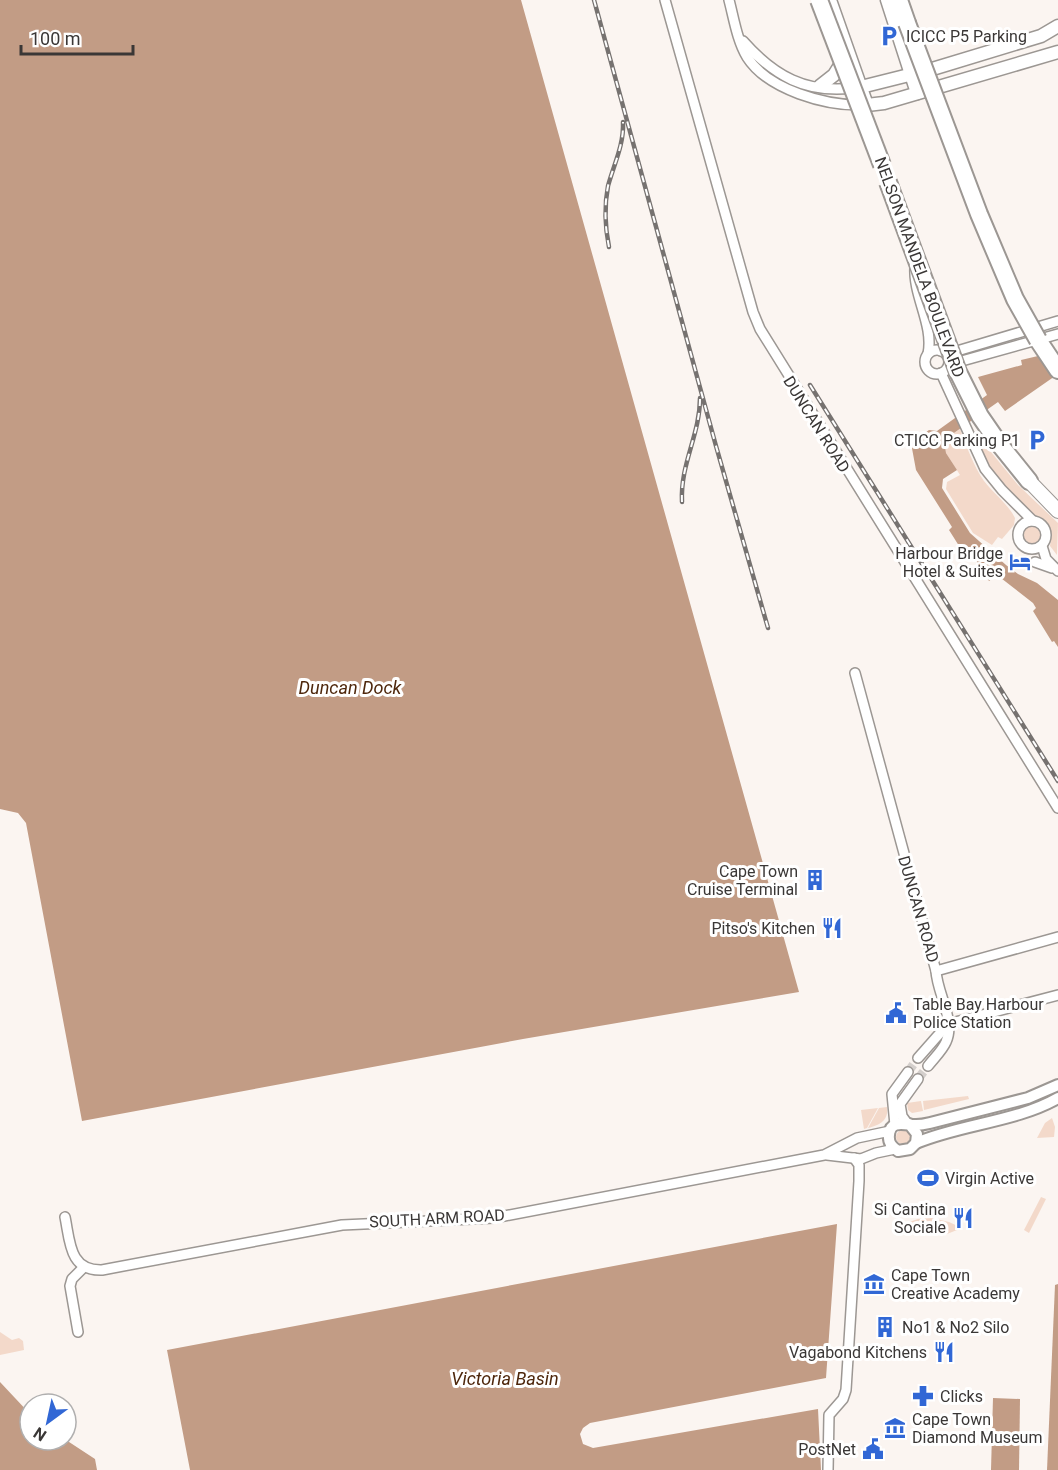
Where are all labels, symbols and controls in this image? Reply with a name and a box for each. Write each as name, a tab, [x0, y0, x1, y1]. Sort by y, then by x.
scale bar	[21, 18, 134, 56]
parking icon: ICICC P5 Parking	[877, 24, 901, 48]
place label: ICICC P5 Parking	[906, 27, 1027, 46]
text: 100 m	[30, 28, 81, 49]
street label: NELSON MANDELA BOULEVARD	[871, 154, 968, 380]
street label: DUNCAN ROAD	[779, 373, 854, 476]
parking icon: CTICC Parking P1	[1025, 428, 1049, 452]
place label: CTICC Parking P1	[894, 431, 1020, 450]
place label: Harbour Bridge Hotel & Suites	[895, 544, 1003, 581]
hotel icon: Harbour Bridge Hotel & Suites	[1008, 550, 1032, 574]
water label: Duncan Dock	[299, 677, 403, 698]
street label: DUNCAN ROAD	[894, 854, 943, 965]
place label: Cape Town Cruise Terminal	[687, 862, 798, 899]
building icon: Cape Town Cruise Terminal	[803, 868, 827, 892]
restaurant icon: Pitso's Kitchen	[820, 916, 844, 940]
place label: Pitso's Kitchen	[711, 919, 815, 938]
place label: Table Bay Harbour Police Station	[913, 995, 1044, 1032]
public building icon: Table Bay Harbour Police Station	[884, 1001, 908, 1025]
sports icon: Virgin Active	[916, 1166, 940, 1190]
place label: Virgin Active	[945, 1169, 1034, 1188]
place label: Si Cantina Sociale	[874, 1200, 946, 1237]
street label: SOUTH ARM ROAD	[369, 1205, 505, 1232]
restaurant icon: Si Cantina Sociale	[951, 1206, 975, 1230]
place label: Cape Town Creative Academy	[891, 1266, 1020, 1303]
museum icon: Cape Town Creative Academy	[862, 1272, 886, 1296]
building icon: No1 & No2 Silo	[873, 1315, 897, 1339]
place label: No1 & No2 Silo	[902, 1318, 1009, 1337]
restaurant icon: Vagabond Kitchens	[932, 1340, 956, 1364]
place label: Vagabond Kitchens	[789, 1343, 927, 1362]
water label: Victoria Basin	[451, 1368, 559, 1389]
pharmacy icon: Clicks	[911, 1384, 935, 1408]
place label: Clicks	[940, 1387, 983, 1406]
north arrow	[18, 1392, 78, 1452]
place label: Cape Town Diamond Museum	[912, 1410, 1042, 1447]
museum icon: Cape Town Diamond Museum	[883, 1416, 907, 1440]
text: N	[30, 1423, 50, 1445]
public building icon: PostNet	[861, 1437, 885, 1461]
place label: PostNet	[798, 1440, 856, 1459]

